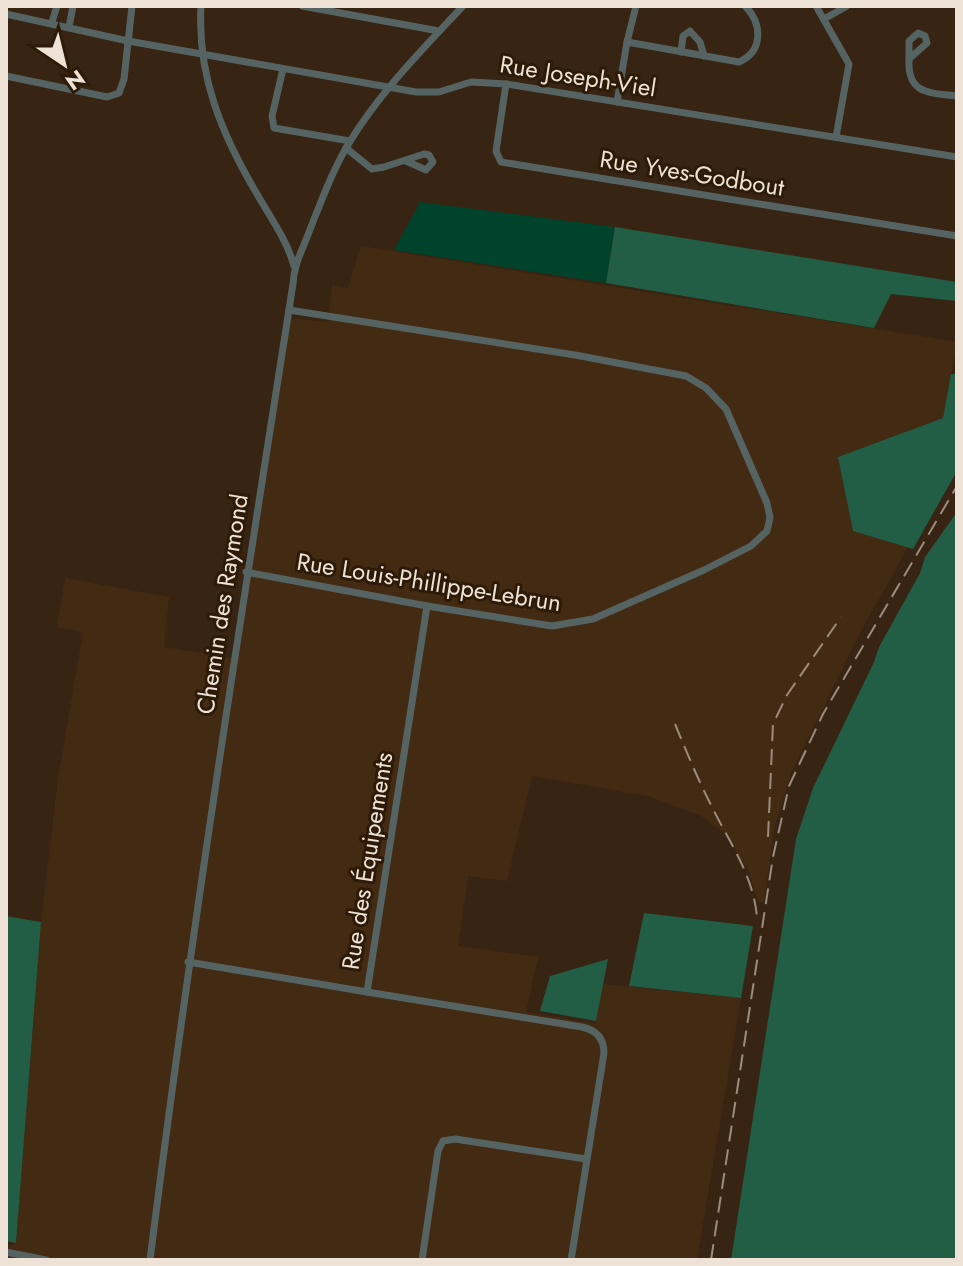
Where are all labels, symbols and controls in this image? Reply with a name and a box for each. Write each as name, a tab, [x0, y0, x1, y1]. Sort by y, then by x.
north arrow	[24, 24, 104, 104]
street label: Rue Joseph-Viel	[497, 46, 659, 106]
text: N	[59, 62, 92, 98]
street label: Rue Yves-Godbout	[597, 141, 787, 205]
street label: Chemin des Raymond	[187, 491, 257, 717]
street label: Rue Louis-Phillippe-Lebrun	[294, 544, 564, 620]
street label: Rue des Équipements	[333, 750, 401, 972]

